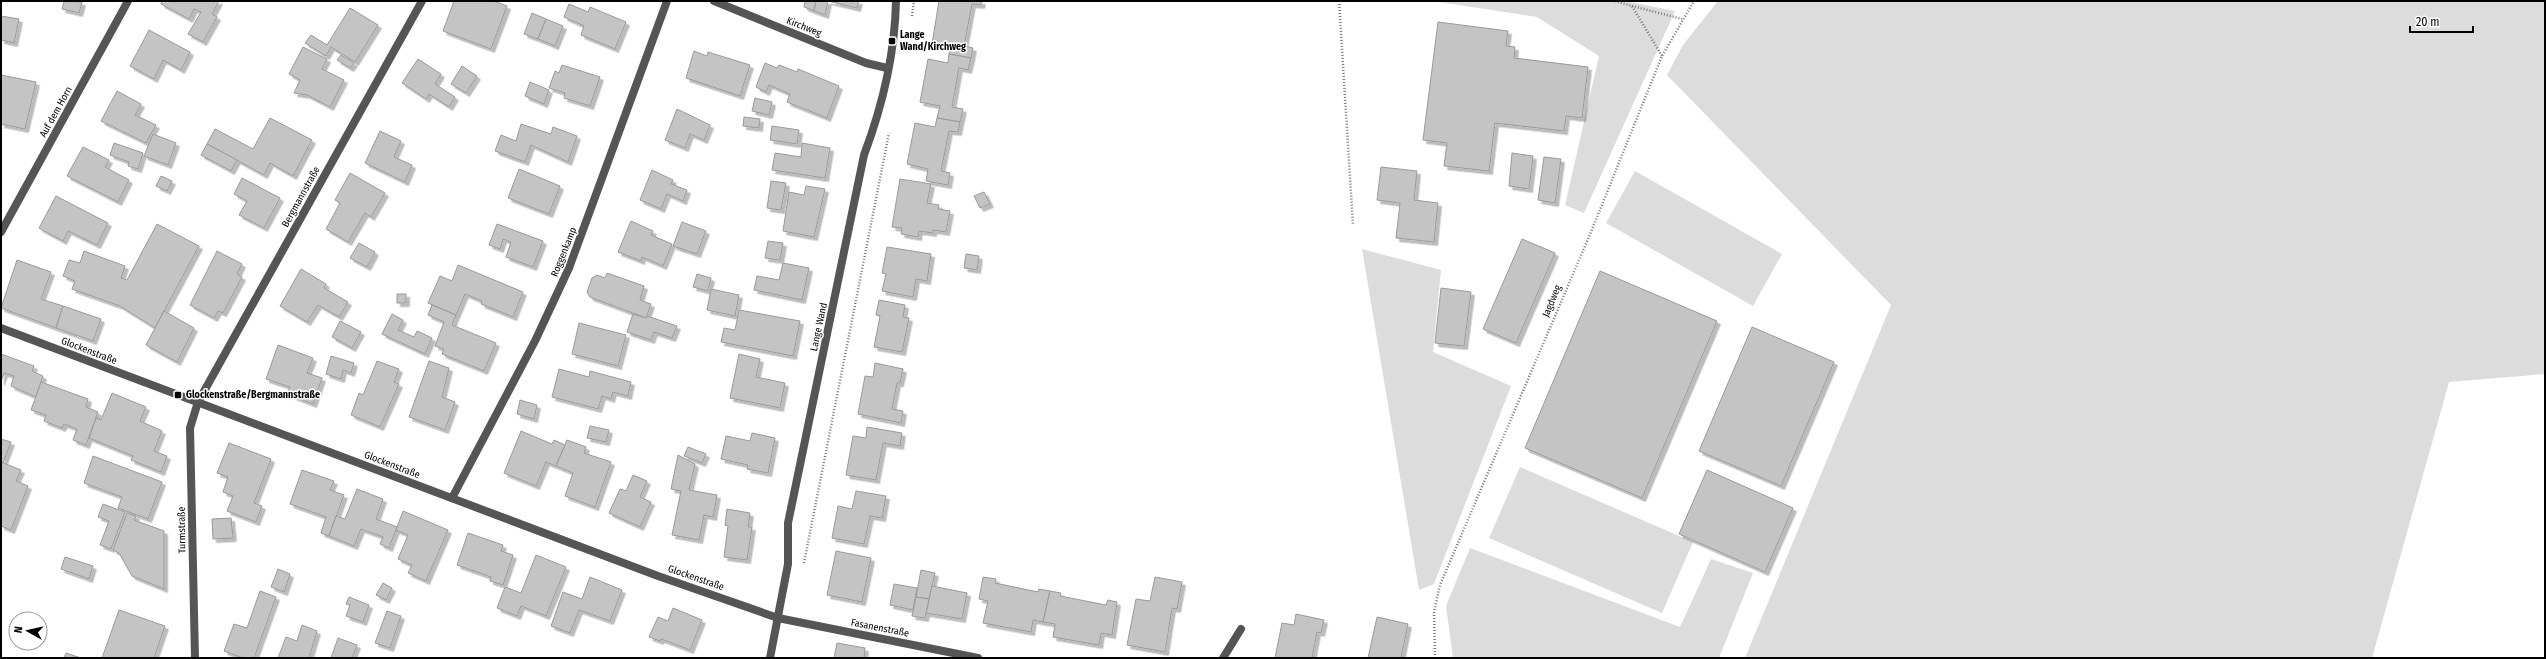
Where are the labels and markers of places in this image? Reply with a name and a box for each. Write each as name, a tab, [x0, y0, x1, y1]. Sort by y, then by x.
place label: Lange Wand/Kirchweg	[900, 29, 966, 53]
marker: Lange Wand/Kirchweg	[887, 36, 897, 46]
place label: Glockenstraße/Bergmannstraße	[186, 389, 320, 401]
marker: Glockenstraße/Bergmannstraße	[173, 390, 183, 400]

